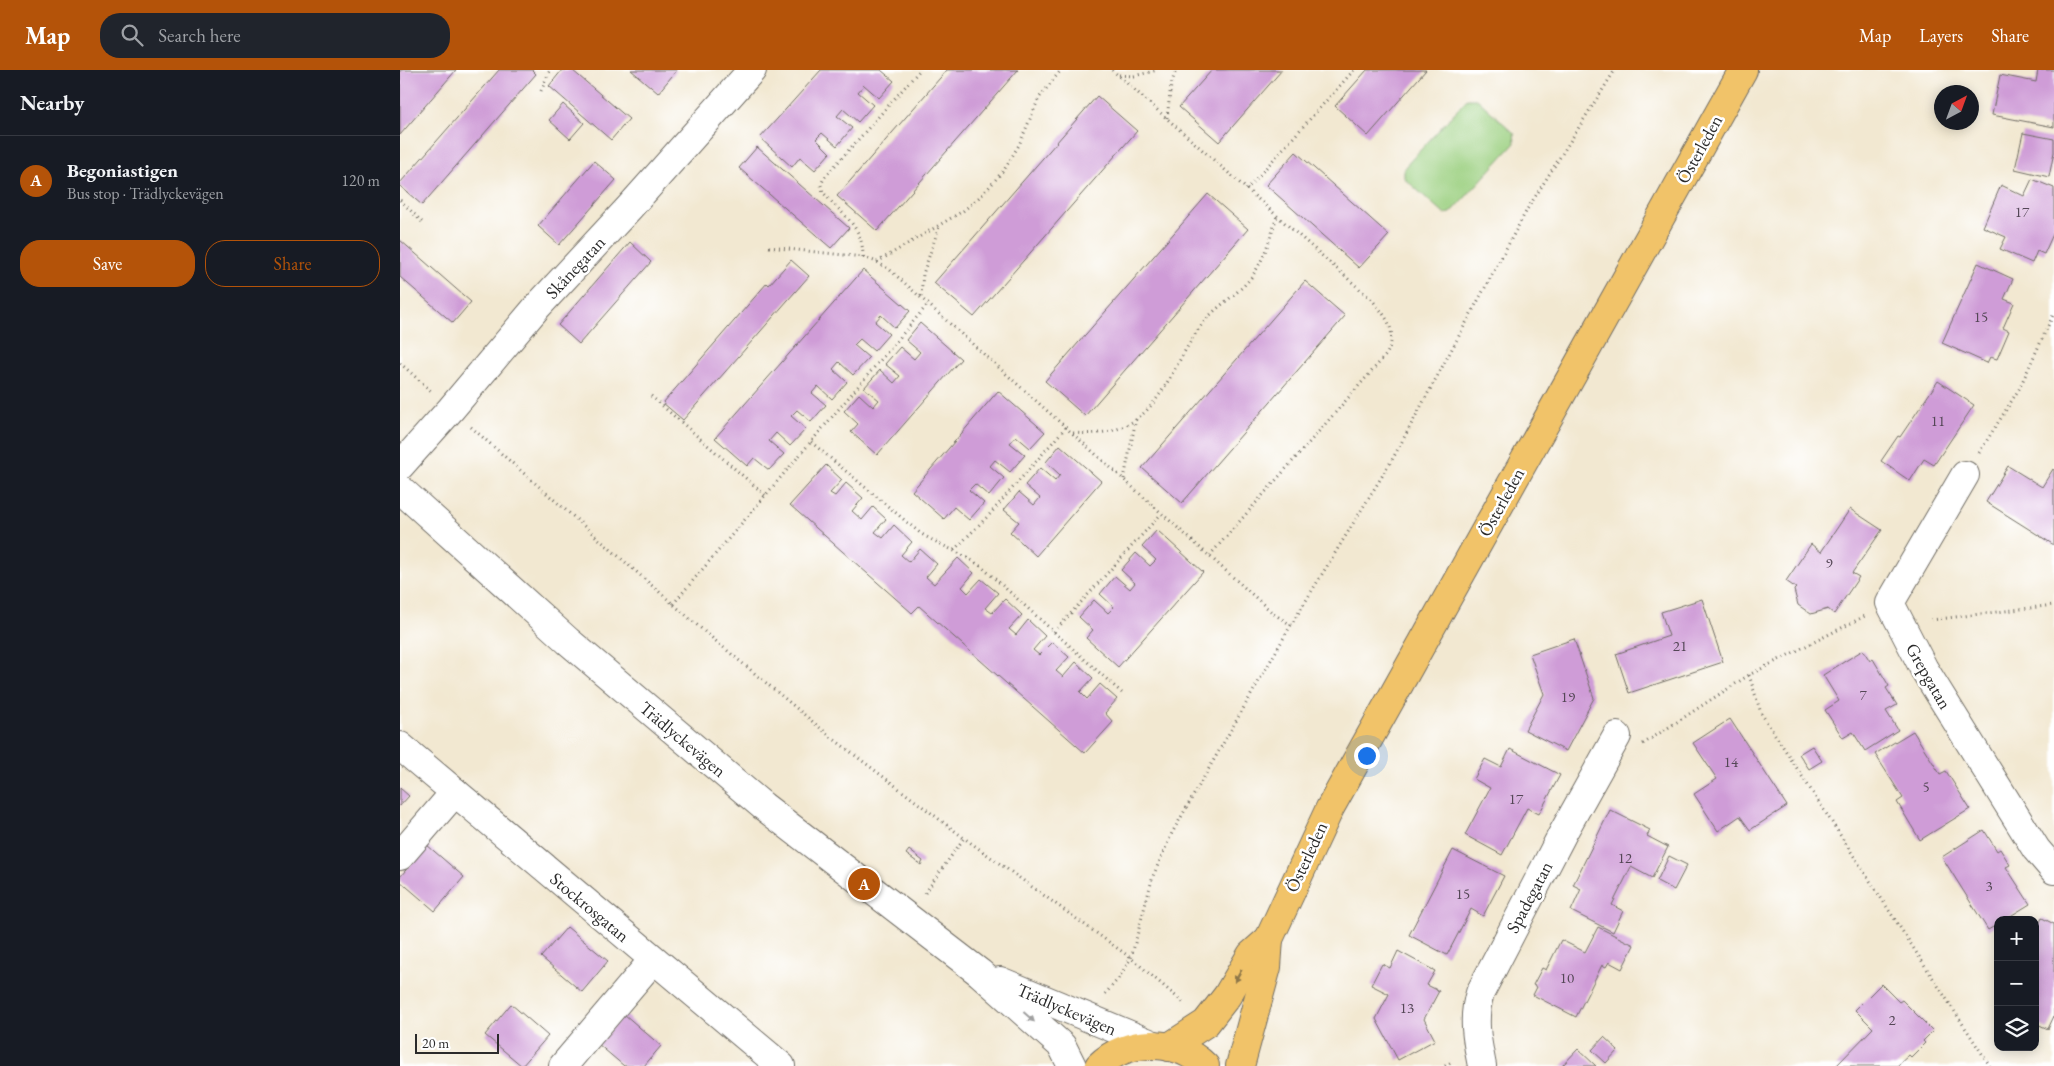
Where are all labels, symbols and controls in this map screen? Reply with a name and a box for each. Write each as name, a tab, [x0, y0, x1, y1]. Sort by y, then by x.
search box	[100, 13, 450, 58]
text: Map	[25, 20, 70, 51]
icon: search	[118, 21, 146, 49]
text: Search here	[158, 23, 241, 48]
text: Map	[1859, 24, 1891, 47]
text: Layers	[1919, 24, 1963, 47]
text: Share	[1991, 24, 2029, 47]
north arrow	[1934, 85, 1979, 130]
text: Nearby	[20, 89, 84, 116]
street label: Österleden	[1671, 110, 1727, 187]
text: Begoniastigen	[67, 158, 178, 183]
text: A	[30, 170, 42, 191]
text: 120 m	[341, 170, 380, 191]
text: Bus stop · Trädlyckevägen	[67, 183, 224, 204]
house number: 17	[2015, 202, 2030, 221]
street label: Skånegatan	[540, 230, 610, 303]
button: Save	[20, 240, 195, 287]
button: Share	[205, 240, 380, 287]
house number: 15	[1974, 307, 1988, 326]
house number: 11	[1931, 411, 1945, 430]
street label: Österleden	[1473, 463, 1529, 540]
house number: 9	[1825, 553, 1833, 572]
house number: 21	[1673, 636, 1687, 655]
street label: Grepgatan	[1901, 639, 1957, 714]
house number: 7	[1859, 685, 1867, 704]
house number: 19	[1561, 687, 1575, 706]
street label: Trädlyckevägen	[635, 696, 731, 782]
your location	[1354, 743, 1380, 769]
house number: 14	[1724, 752, 1739, 771]
house number: 5	[1922, 777, 1930, 796]
house number: 17	[1509, 789, 1524, 808]
street label: Österleden	[1280, 818, 1332, 896]
house number: 12	[1618, 848, 1633, 867]
street label: Spadegatan	[1501, 857, 1558, 937]
pin: A	[848, 865, 880, 903]
street label: Stockrosgatan	[546, 867, 635, 947]
house number: 3	[1985, 876, 1993, 895]
house number: 15	[1456, 884, 1470, 903]
map controls	[1994, 916, 2039, 1051]
button: +	[1994, 916, 2039, 961]
button: −	[1994, 961, 2039, 1006]
house number: 10	[1560, 968, 1574, 987]
one-way arrow	[1234, 970, 1243, 983]
street label: Trädlyckevägen	[1014, 978, 1121, 1041]
house number: 13	[1400, 998, 1414, 1017]
button: layers	[1994, 1006, 2039, 1051]
house number: 2	[1888, 1010, 1896, 1029]
one-way arrow	[1023, 1011, 1035, 1023]
scale bar	[415, 1031, 499, 1054]
text: 20 m	[422, 1034, 449, 1052]

